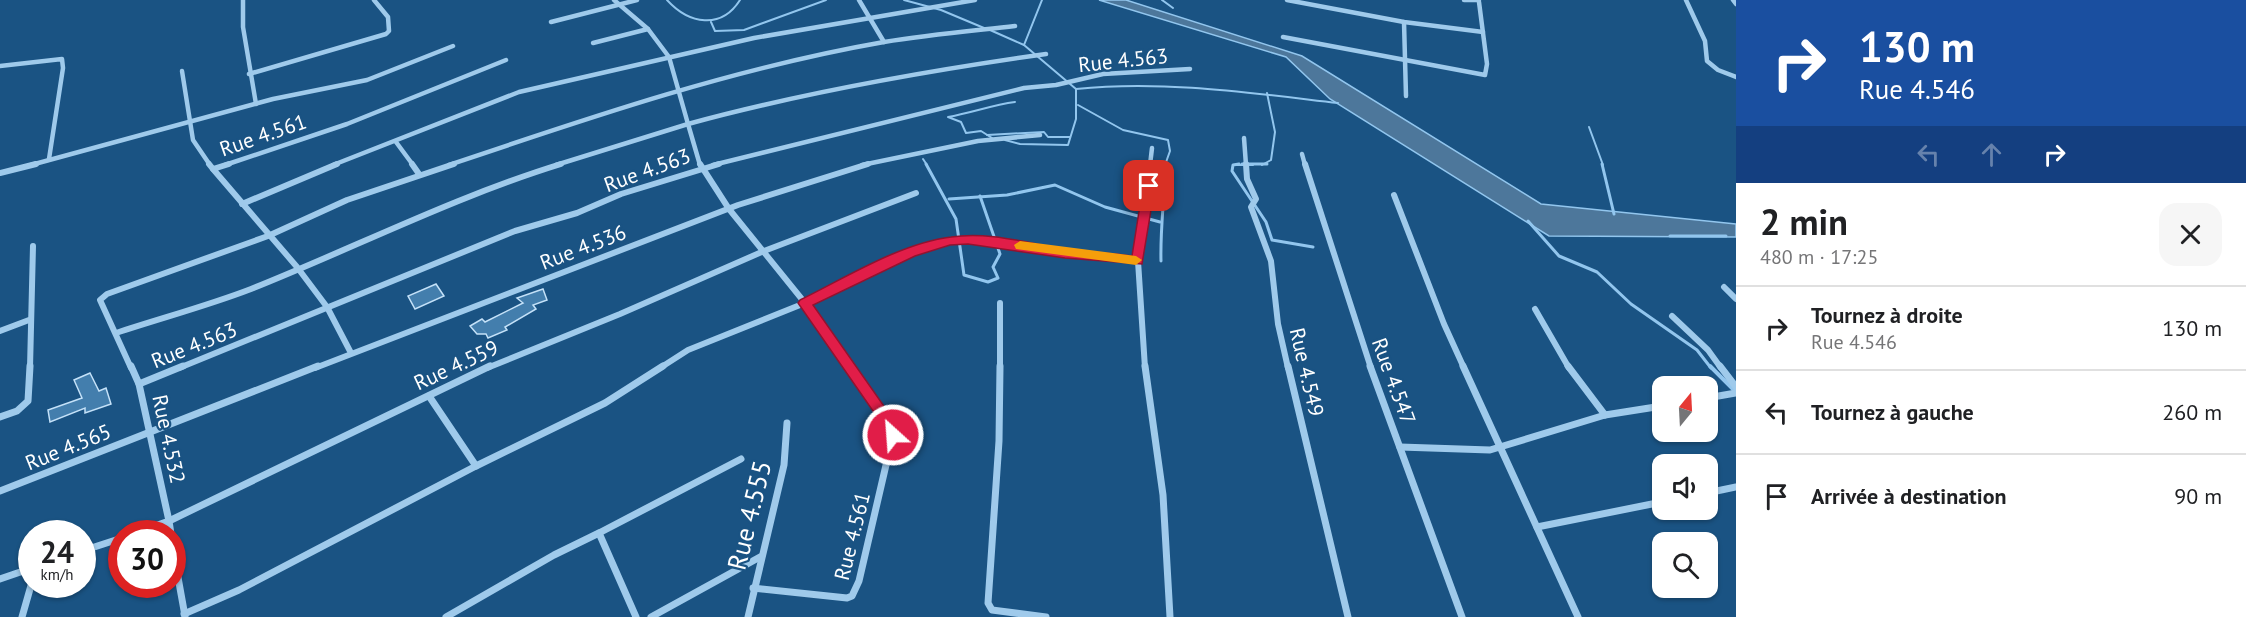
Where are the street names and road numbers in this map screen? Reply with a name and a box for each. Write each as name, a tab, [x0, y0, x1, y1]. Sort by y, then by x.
street label: Rue 4.563	[1077, 42, 1169, 78]
street label: Rue 4.561	[216, 108, 310, 162]
street label: Rue 4.563	[600, 142, 694, 198]
street label: Rue 4.536	[536, 218, 630, 276]
street label: Rue 4.563	[147, 316, 241, 374]
street label: Rue 4.549	[1284, 325, 1330, 419]
street label: Rue 4.559	[409, 334, 503, 396]
street label: Rue 4.547	[1366, 334, 1422, 428]
street label: Rue 4.532	[146, 392, 192, 486]
street label: Rue 4.565	[21, 418, 115, 476]
street label: Rue 4.555	[719, 457, 779, 573]
street label: Rue 4.561	[828, 489, 876, 583]

